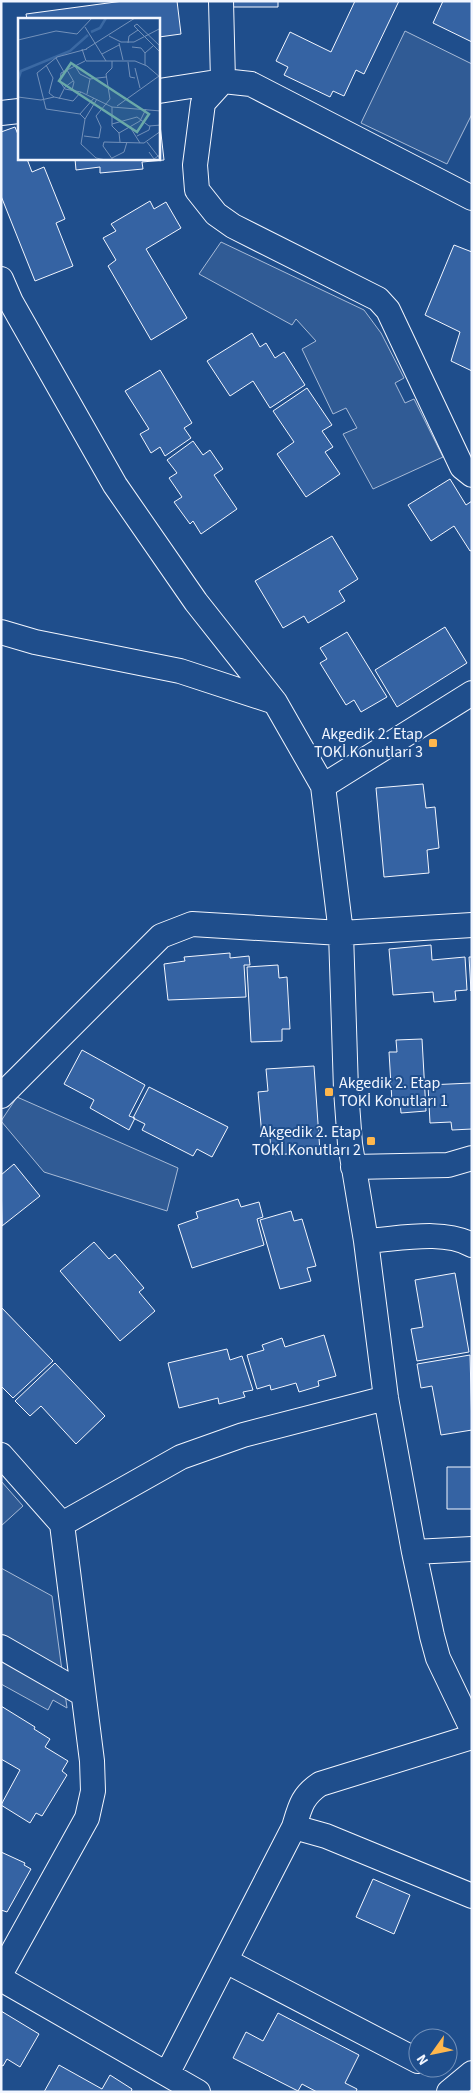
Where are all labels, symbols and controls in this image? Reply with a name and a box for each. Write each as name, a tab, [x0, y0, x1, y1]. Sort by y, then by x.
inset map	[18, 18, 160, 160]
place label: Akgedik 2. Etap TOKİ Konutları 3	[314, 723, 423, 763]
marker: Akgedik 2. Etap TOKİ Konutları 3	[427, 737, 439, 749]
place label: Akgedik 2. Etap TOKİ Konutları 1	[339, 1072, 448, 1112]
marker: Akgedik 2. Etap TOKİ Konutları 1	[323, 1086, 335, 1098]
place label: Akgedik 2. Etap TOKİ Konutları 2	[252, 1121, 361, 1161]
marker: Akgedik 2. Etap TOKİ Konutları 2	[365, 1135, 377, 1147]
north arrow	[408, 2028, 458, 2078]
text: N	[412, 2050, 434, 2069]

